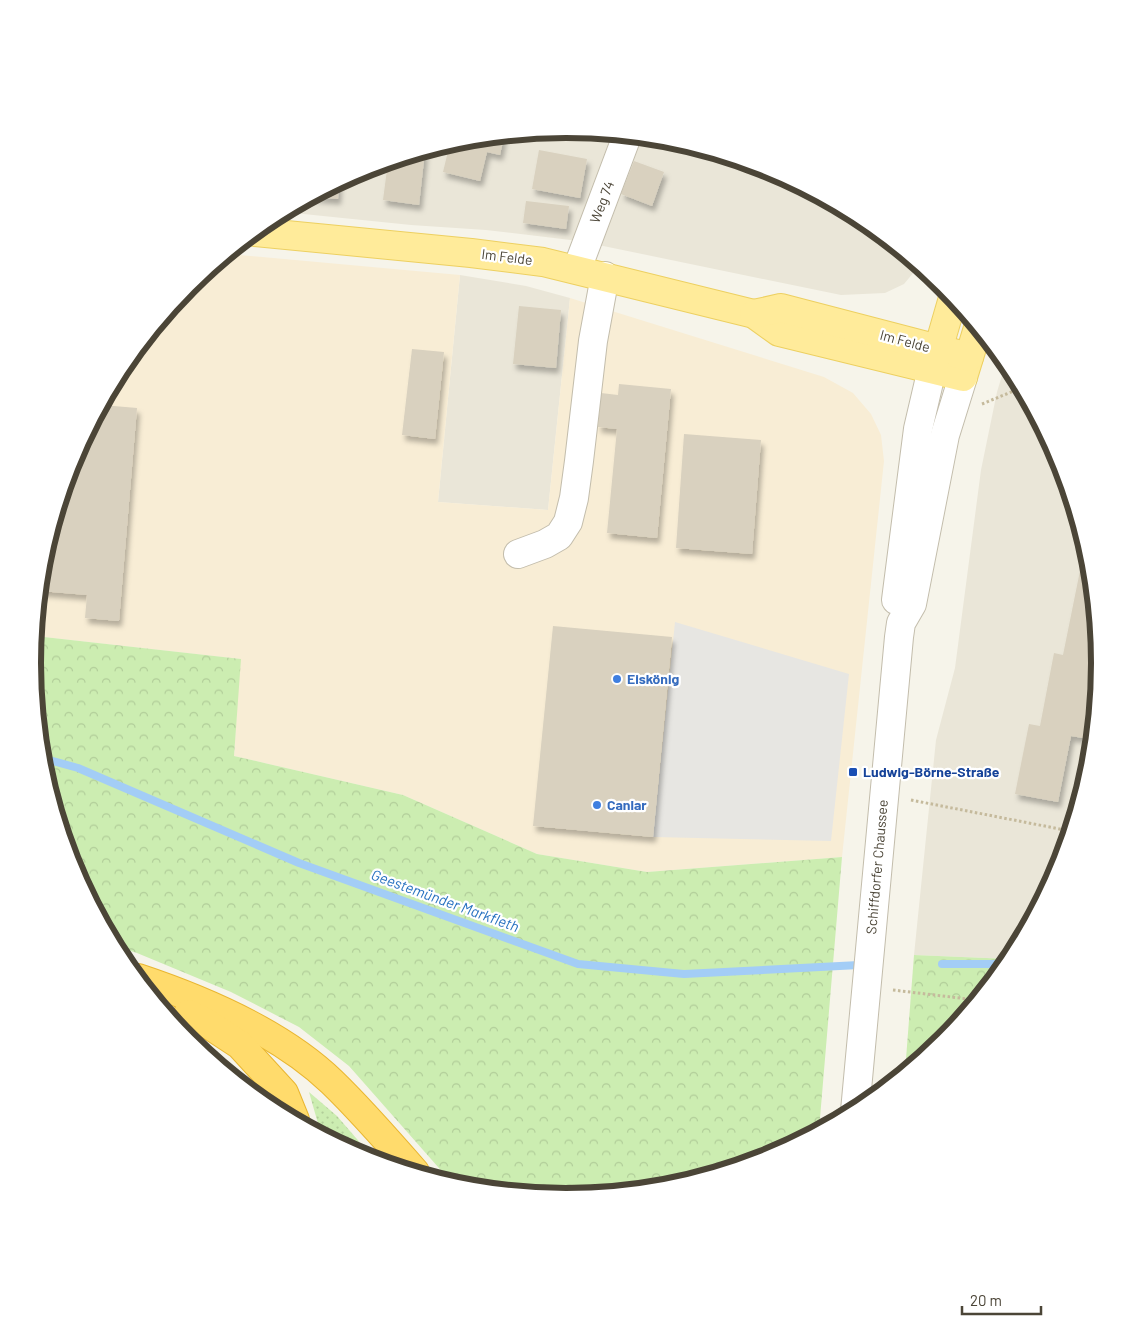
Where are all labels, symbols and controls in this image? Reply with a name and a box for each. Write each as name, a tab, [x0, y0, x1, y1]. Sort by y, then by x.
street label: Weg 74	[586, 178, 617, 225]
street label: Im Felde	[481, 245, 533, 268]
street label: Im Felde	[878, 326, 932, 355]
place label: Eiskönig	[627, 670, 680, 687]
marker: Eiskönig	[611, 673, 623, 685]
place label: Ludwig-Börne-Straße	[863, 763, 1000, 780]
marker: Ludwig-Börne-Straße	[847, 766, 859, 778]
place label: Canlar	[607, 796, 647, 813]
marker: Canlar	[591, 799, 603, 811]
street label: Schiffdorfer Chaussee	[862, 799, 891, 935]
water label: Geestemünder Markfleth	[369, 865, 522, 935]
scale bar	[962, 1284, 1041, 1316]
text: 20 m	[970, 1291, 1002, 1309]

